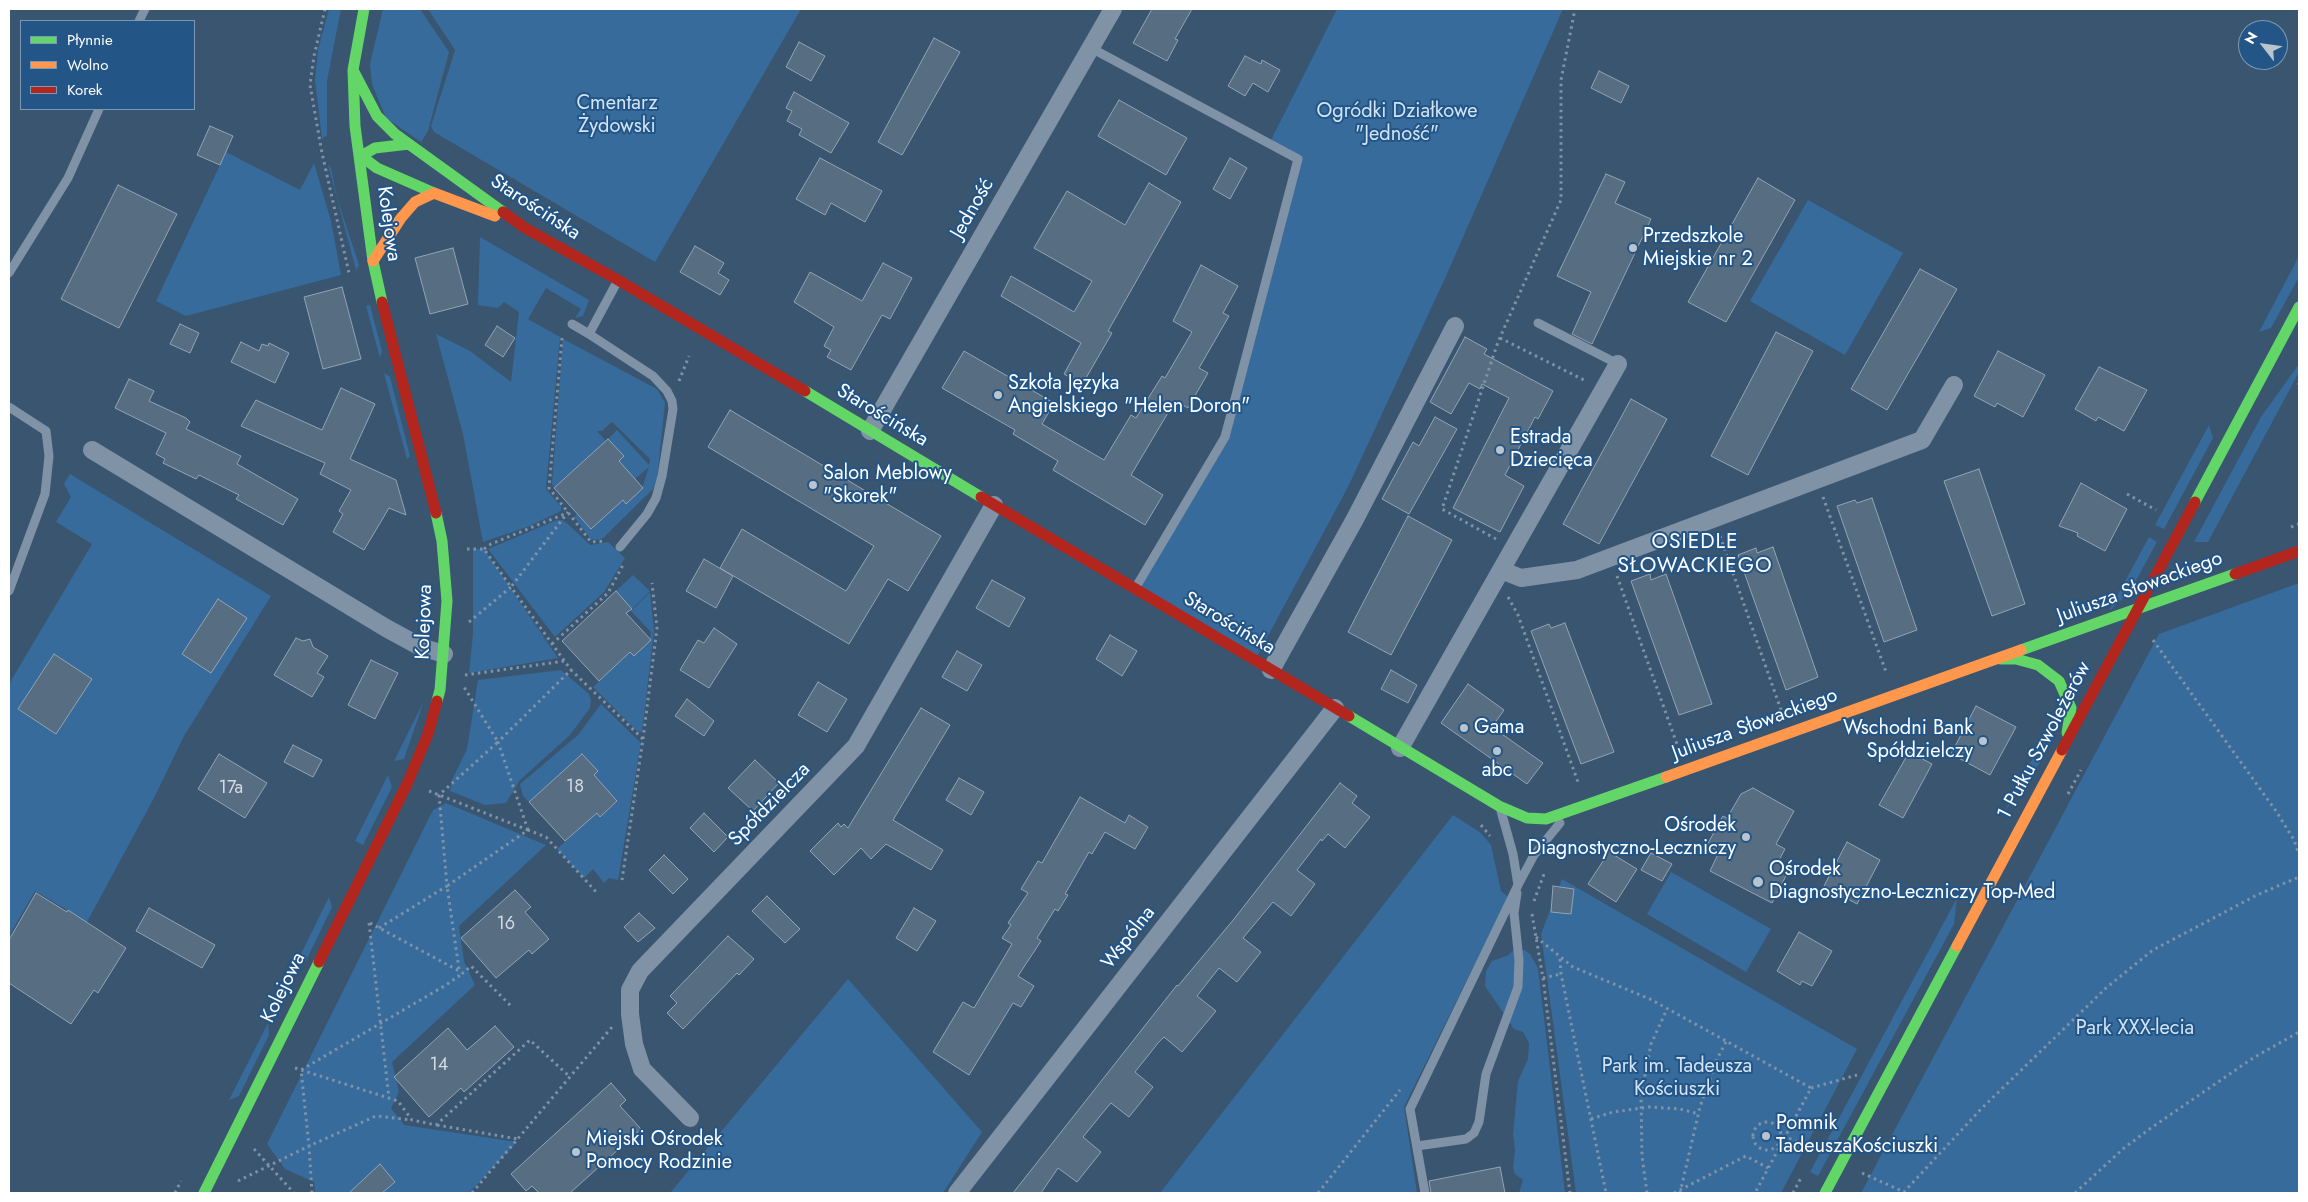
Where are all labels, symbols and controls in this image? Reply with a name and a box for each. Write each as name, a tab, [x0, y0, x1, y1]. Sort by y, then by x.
legend	[20, 20, 195, 110]
north arrow	[2238, 20, 2288, 70]
text: N	[2239, 28, 2262, 48]
text: Płynnie	[67, 29, 113, 51]
text: Wolno	[67, 54, 108, 76]
text: Korek	[67, 79, 102, 101]
park label: Cmentarz Żydowski	[576, 92, 658, 139]
park label: Ogródki Działkowe "Jedność"	[1316, 100, 1478, 147]
street label: Starościńska	[485, 170, 585, 246]
street label: Jedność	[946, 175, 1000, 243]
street label: Kolejowa	[371, 185, 405, 263]
place label: Przedszkole Miejskie nr 2	[1643, 225, 1753, 272]
marker: Przedszkole Miejskie nr 2	[1627, 242, 1639, 254]
place label: Szkoła Języka Angielskiego "Helen Doron"	[1008, 372, 1250, 419]
street label: Starościńska	[832, 379, 932, 453]
marker: Szkoła Języka Angielskiego "Helen Doron"	[992, 389, 1004, 401]
place label: Estrada Dziecięca	[1510, 426, 1593, 473]
marker: Estrada Dziecięca	[1494, 444, 1506, 456]
place label: Salon Meblowy "Skorek"	[823, 462, 952, 509]
marker: Salon Meblowy "Skorek"	[807, 479, 819, 491]
district label: OSIEDLE SŁOWACKIEGO	[1616, 530, 1774, 580]
street label: Juliusza Słowackiego	[2054, 547, 2226, 629]
street label: Kolejowa	[412, 584, 438, 660]
street label: Starościńska	[1179, 587, 1279, 661]
street label: 1 Pułku Szwoleżerów	[1993, 658, 2097, 824]
street label: Juliusza Słowackiego	[1669, 684, 1841, 766]
place label: Gama	[1474, 716, 1524, 740]
place label: Wschodni Bank Spółdzielczy	[1843, 717, 1973, 764]
marker: Gama	[1458, 722, 1470, 734]
marker: Wschodni Bank Spółdzielczy	[1977, 735, 1989, 747]
marker: abc	[1491, 745, 1503, 757]
street label: Spółdzielcza	[724, 758, 816, 852]
place label: abc	[1482, 759, 1512, 783]
house number: 18	[566, 777, 584, 799]
house number: 17a	[219, 778, 243, 800]
place label: Ośrodek Diagnostyczno-Leczniczy	[1527, 814, 1736, 861]
marker: Ośrodek Diagnostyczno-Leczniczy	[1740, 831, 1752, 843]
place label: Ośrodek Diagnostyczno-Leczniczy Top-Med	[1769, 858, 2055, 905]
marker: Ośrodek Diagnostyczno-Leczniczy Top-Med	[1751, 875, 1765, 889]
street label: Wspólna	[1097, 902, 1161, 974]
house number: 16	[497, 914, 515, 936]
street label: Kolejowa	[257, 949, 311, 1027]
park label: Park XXX-lecia	[2076, 1017, 2194, 1041]
house number: 14	[430, 1055, 448, 1077]
park label: Park im. Tadeusza Kościuszki	[1602, 1055, 1752, 1102]
place label: Pomnik TadeuszaKościuszki	[1776, 1112, 1938, 1159]
place label: Miejski Ośrodek Pomocy Rodzinie	[586, 1128, 732, 1175]
marker: Pomnik TadeuszaKościuszki	[1760, 1130, 1772, 1142]
marker: Miejski Ośrodek Pomocy Rodzinie	[570, 1146, 582, 1158]

